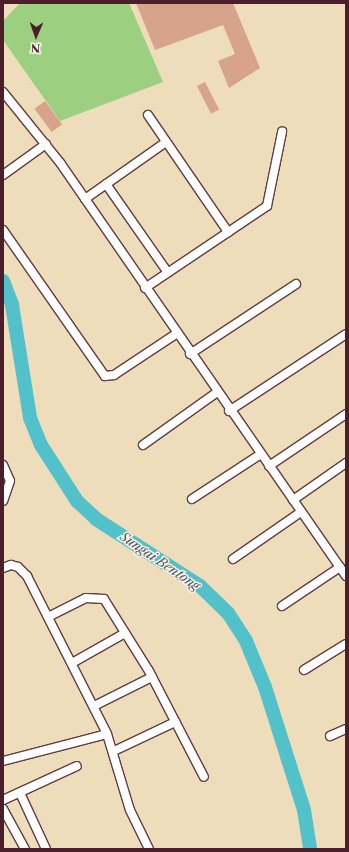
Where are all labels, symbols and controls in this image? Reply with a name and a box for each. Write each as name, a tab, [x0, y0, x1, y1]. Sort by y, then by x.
north arrow	[16, 16, 56, 56]
text: N	[31, 41, 41, 55]
water label: Sungai Bentong	[117, 529, 203, 593]

